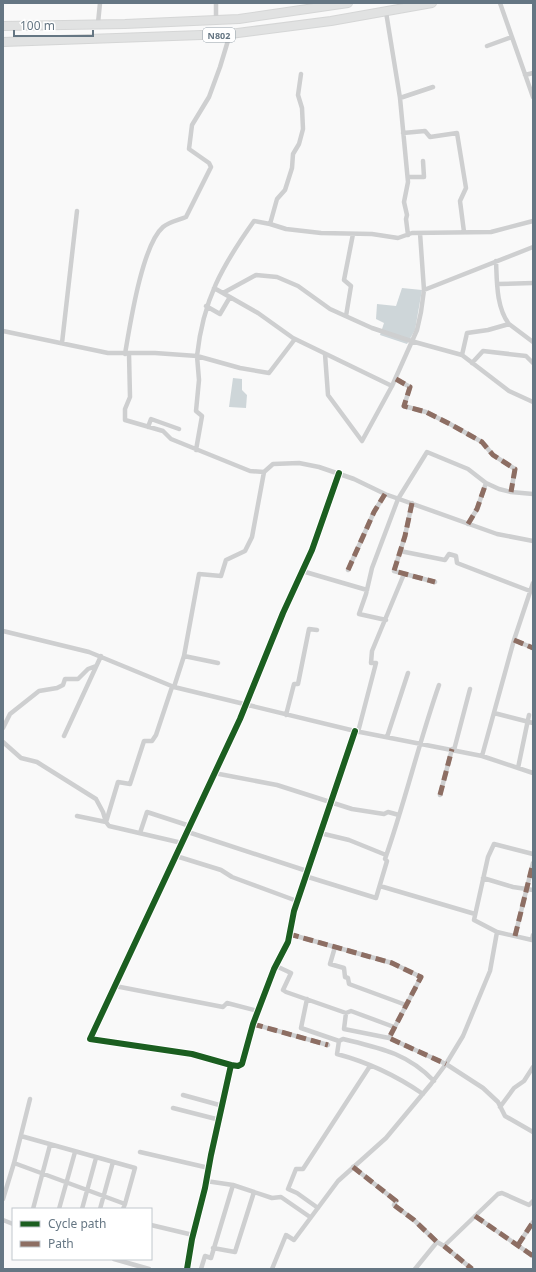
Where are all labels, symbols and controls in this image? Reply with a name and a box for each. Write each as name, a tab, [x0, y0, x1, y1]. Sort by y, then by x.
scale bar	[14, 12, 93, 38]
text: 100 m	[20, 17, 55, 34]
road number: N802	[203, 28, 235, 42]
legend	[12, 1208, 152, 1260]
text: Cycle path	[48, 1215, 106, 1232]
text: Path	[48, 1235, 74, 1252]

